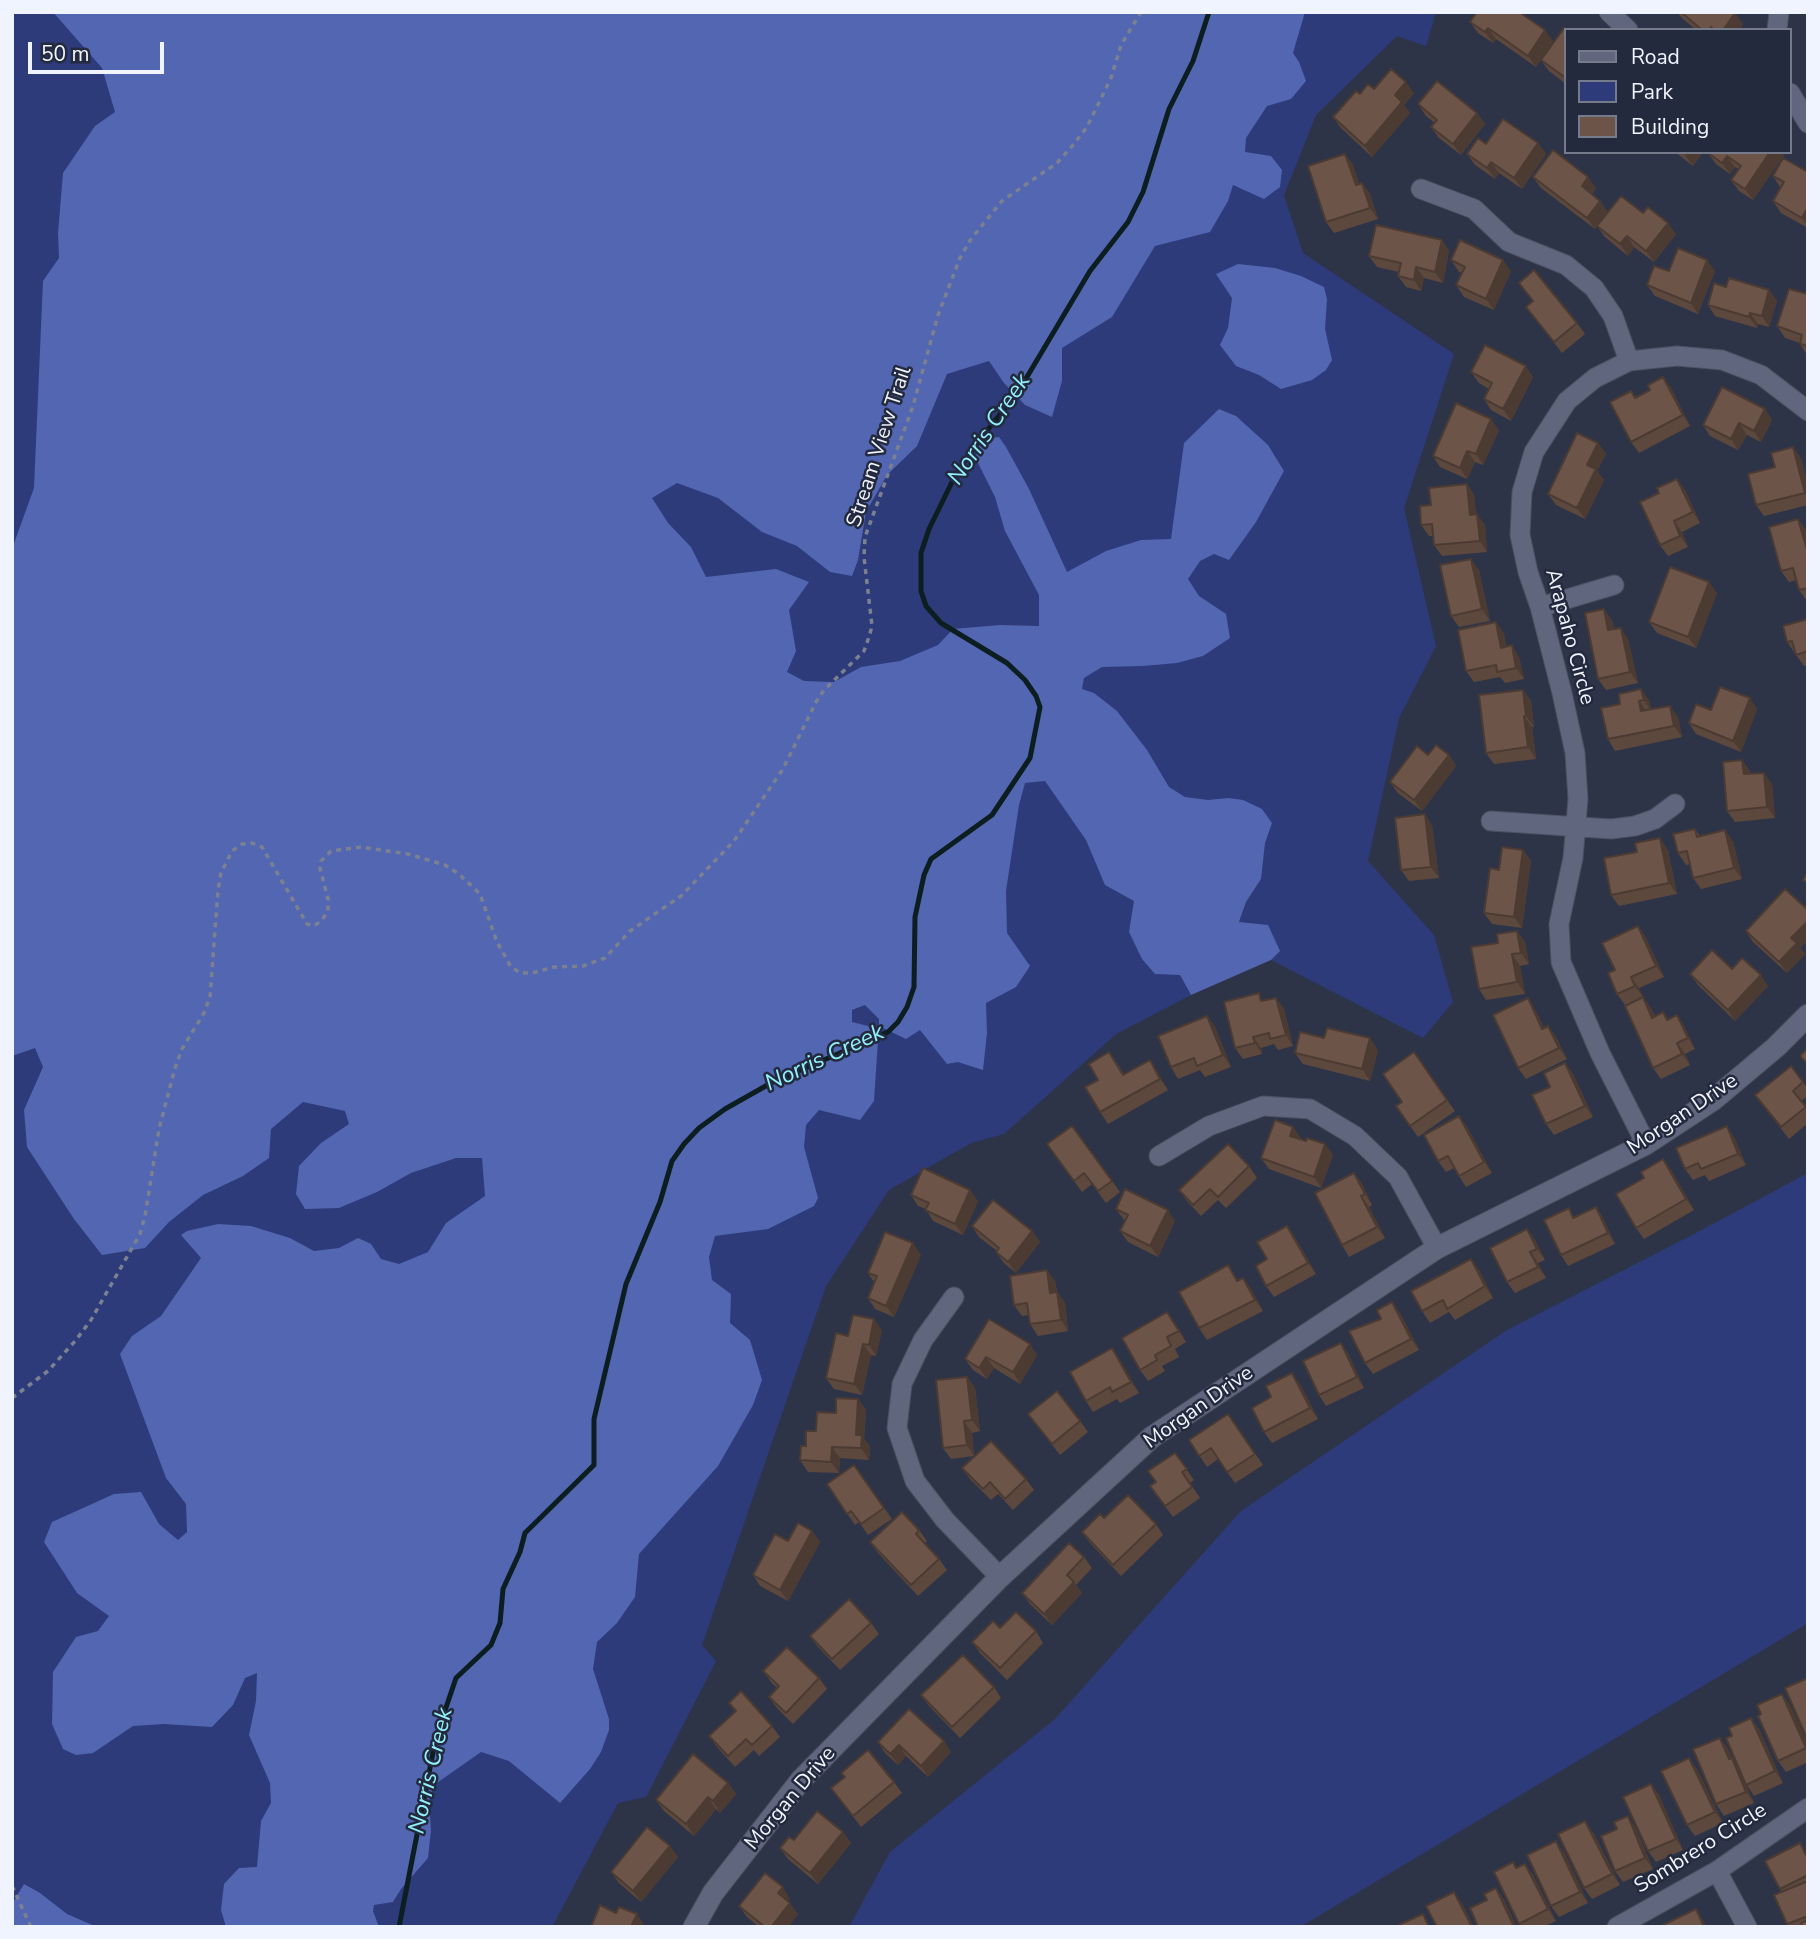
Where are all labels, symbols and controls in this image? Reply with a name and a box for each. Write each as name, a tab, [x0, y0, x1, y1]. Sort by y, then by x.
scale bar	[32, 28, 168, 72]
legend	[1564, 28, 1792, 154]
text: 50 m	[41, 40, 90, 68]
text: Road	[1631, 43, 1680, 71]
text: Park	[1631, 78, 1673, 106]
text: Building	[1631, 113, 1709, 141]
street label: Stream View Trail	[842, 364, 918, 530]
water label: Norris Creek	[943, 369, 1037, 491]
street label: Arapaho Circle	[1539, 566, 1599, 708]
water label: Norris Creek	[761, 1019, 889, 1099]
street label: Morgan Drive	[1623, 1069, 1743, 1161]
street label: Morgan Drive	[1140, 1361, 1258, 1455]
water label: Norris Creek	[404, 1705, 460, 1837]
street label: Morgan Drive	[740, 1742, 842, 1856]
street label: Sombrero Circle	[1630, 1798, 1772, 1900]

